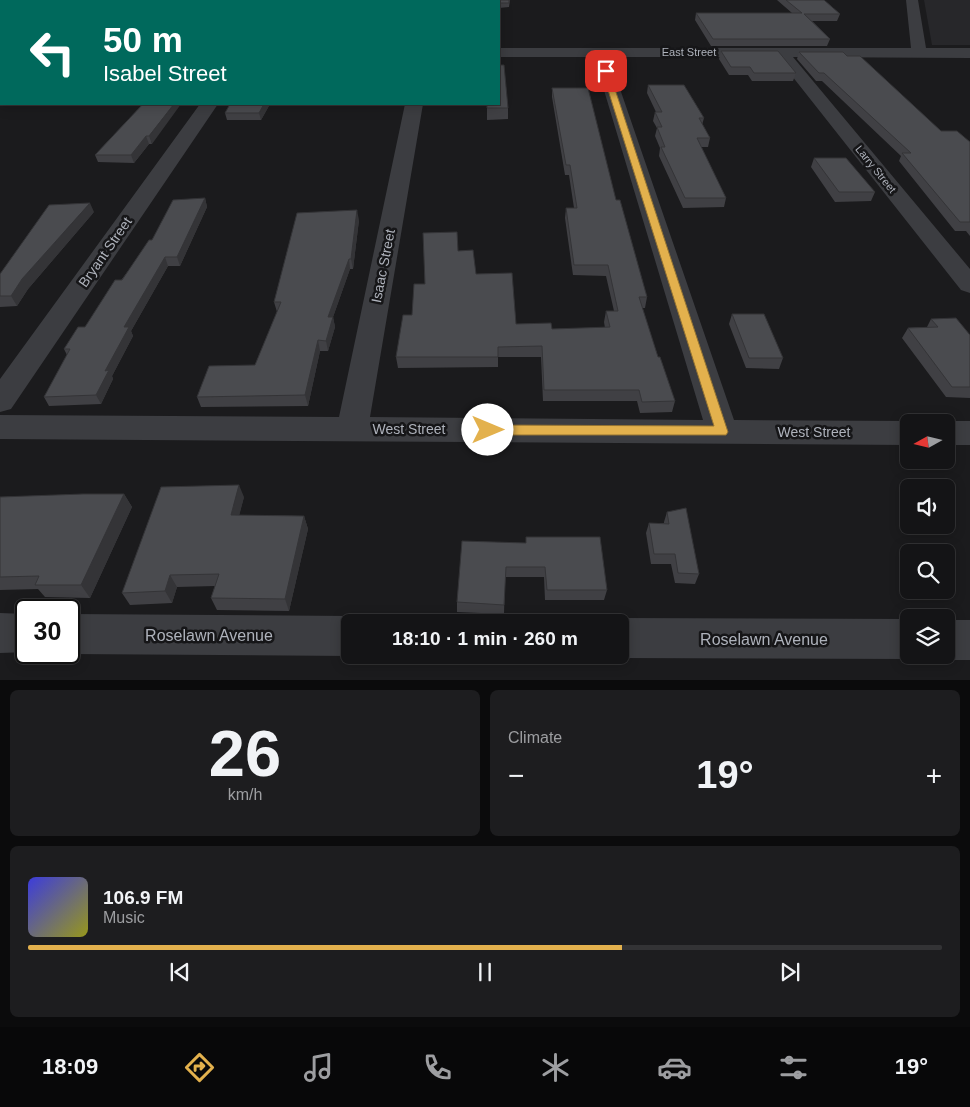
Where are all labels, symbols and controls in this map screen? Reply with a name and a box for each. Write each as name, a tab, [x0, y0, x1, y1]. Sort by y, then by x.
icon: left	[20, 20, 85, 85]
text: 50 m	[103, 20, 183, 59]
street label: East Street	[662, 46, 716, 58]
pin	[585, 50, 627, 92]
icon: arrive	[592, 57, 620, 85]
text: Isabel Street	[103, 61, 227, 86]
street label: Larry Street	[853, 143, 899, 195]
street label: Bryant Street	[75, 214, 135, 290]
street label: Isaac Street	[368, 228, 398, 304]
position arrow	[461, 403, 513, 455]
north arrow	[900, 414, 955, 469]
map controls	[900, 414, 955, 664]
street label: West Street	[373, 421, 446, 437]
street label: West Street	[778, 424, 851, 440]
button: sound	[900, 479, 955, 534]
button: search	[900, 544, 955, 599]
speed limit sign: 30	[15, 599, 80, 664]
button: layers	[900, 609, 955, 664]
street label: Roselawn Avenue	[145, 627, 273, 644]
text: 18:10 · 1 min · 260 m	[392, 628, 578, 649]
street label: Roselawn Avenue	[700, 631, 828, 648]
text: 26	[209, 717, 281, 790]
text: Climate	[508, 729, 562, 746]
text: 19°	[696, 754, 754, 796]
text: −	[508, 760, 524, 791]
text: +	[926, 760, 942, 791]
text: km/h	[228, 786, 262, 803]
text: 106.9 FM	[103, 887, 183, 908]
text: Music	[103, 909, 145, 926]
icon: previous	[166, 958, 194, 986]
icon: pause	[471, 958, 499, 986]
icon: next	[776, 958, 804, 986]
icon: directions	[182, 1050, 217, 1085]
icon: music	[301, 1050, 336, 1085]
icon: phone	[420, 1050, 455, 1085]
icon: climate	[538, 1050, 573, 1085]
icon: car	[657, 1050, 692, 1085]
icon: filters	[776, 1050, 811, 1085]
text: 18:09	[42, 1054, 98, 1079]
text: 19°	[895, 1054, 928, 1079]

